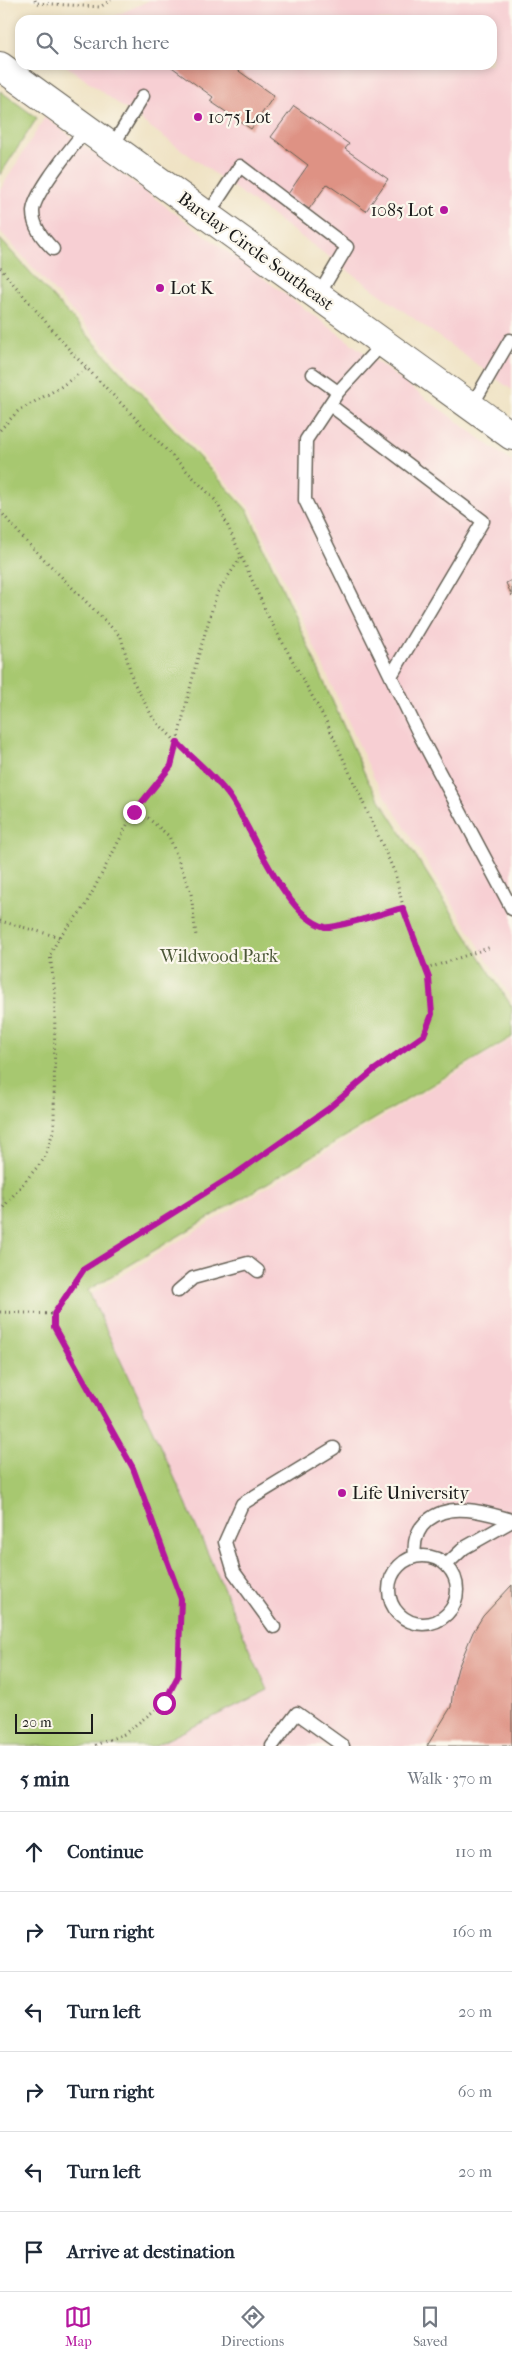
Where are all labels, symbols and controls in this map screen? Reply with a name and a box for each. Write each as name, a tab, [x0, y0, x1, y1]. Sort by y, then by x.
search box	[15, 15, 497, 70]
icon: search	[33, 29, 61, 57]
text: Search here	[73, 32, 169, 54]
place label: 1075 Lot	[208, 107, 272, 128]
marker: 1075 Lot	[192, 111, 204, 123]
street label: Barclay Circle Southeast	[174, 188, 338, 315]
place label: 1085 Lot	[371, 200, 435, 221]
marker: 1085 Lot	[438, 204, 450, 216]
place label: Lot K	[170, 278, 214, 299]
marker: Lot K	[154, 282, 166, 294]
route end	[123, 801, 146, 824]
park label: Wildwood Park	[159, 946, 279, 967]
place label: Life University	[352, 1483, 471, 1504]
marker: Life University	[336, 1487, 348, 1499]
route start	[153, 1692, 176, 1715]
scale bar	[15, 1711, 92, 1734]
text: 20 m	[22, 1714, 52, 1731]
text: 5 min	[20, 1767, 69, 1791]
text: Walk · 370 m	[407, 1769, 492, 1788]
icon: ahead	[20, 1838, 48, 1866]
text: Continue	[67, 1841, 143, 1863]
text: 110 m	[455, 1842, 492, 1861]
icon: right	[20, 1918, 48, 1946]
text: Turn right	[67, 1921, 154, 1943]
text: 160 m	[452, 1922, 492, 1941]
icon: left	[20, 1998, 48, 2026]
text: Turn left	[67, 2001, 141, 2023]
text: 20 m	[458, 2002, 492, 2021]
icon: right	[20, 2078, 48, 2106]
text: Turn right	[67, 2081, 154, 2103]
text: 60 m	[458, 2082, 492, 2101]
icon: left	[20, 2158, 48, 2186]
text: Turn left	[67, 2161, 141, 2183]
text: 20 m	[458, 2162, 492, 2181]
icon: arrive	[20, 2238, 48, 2266]
text: Arrive at destination	[67, 2241, 235, 2263]
tab: Map	[64, 2303, 92, 2350]
tab: Directions	[221, 2303, 284, 2350]
tab: Saved	[413, 2303, 448, 2350]

